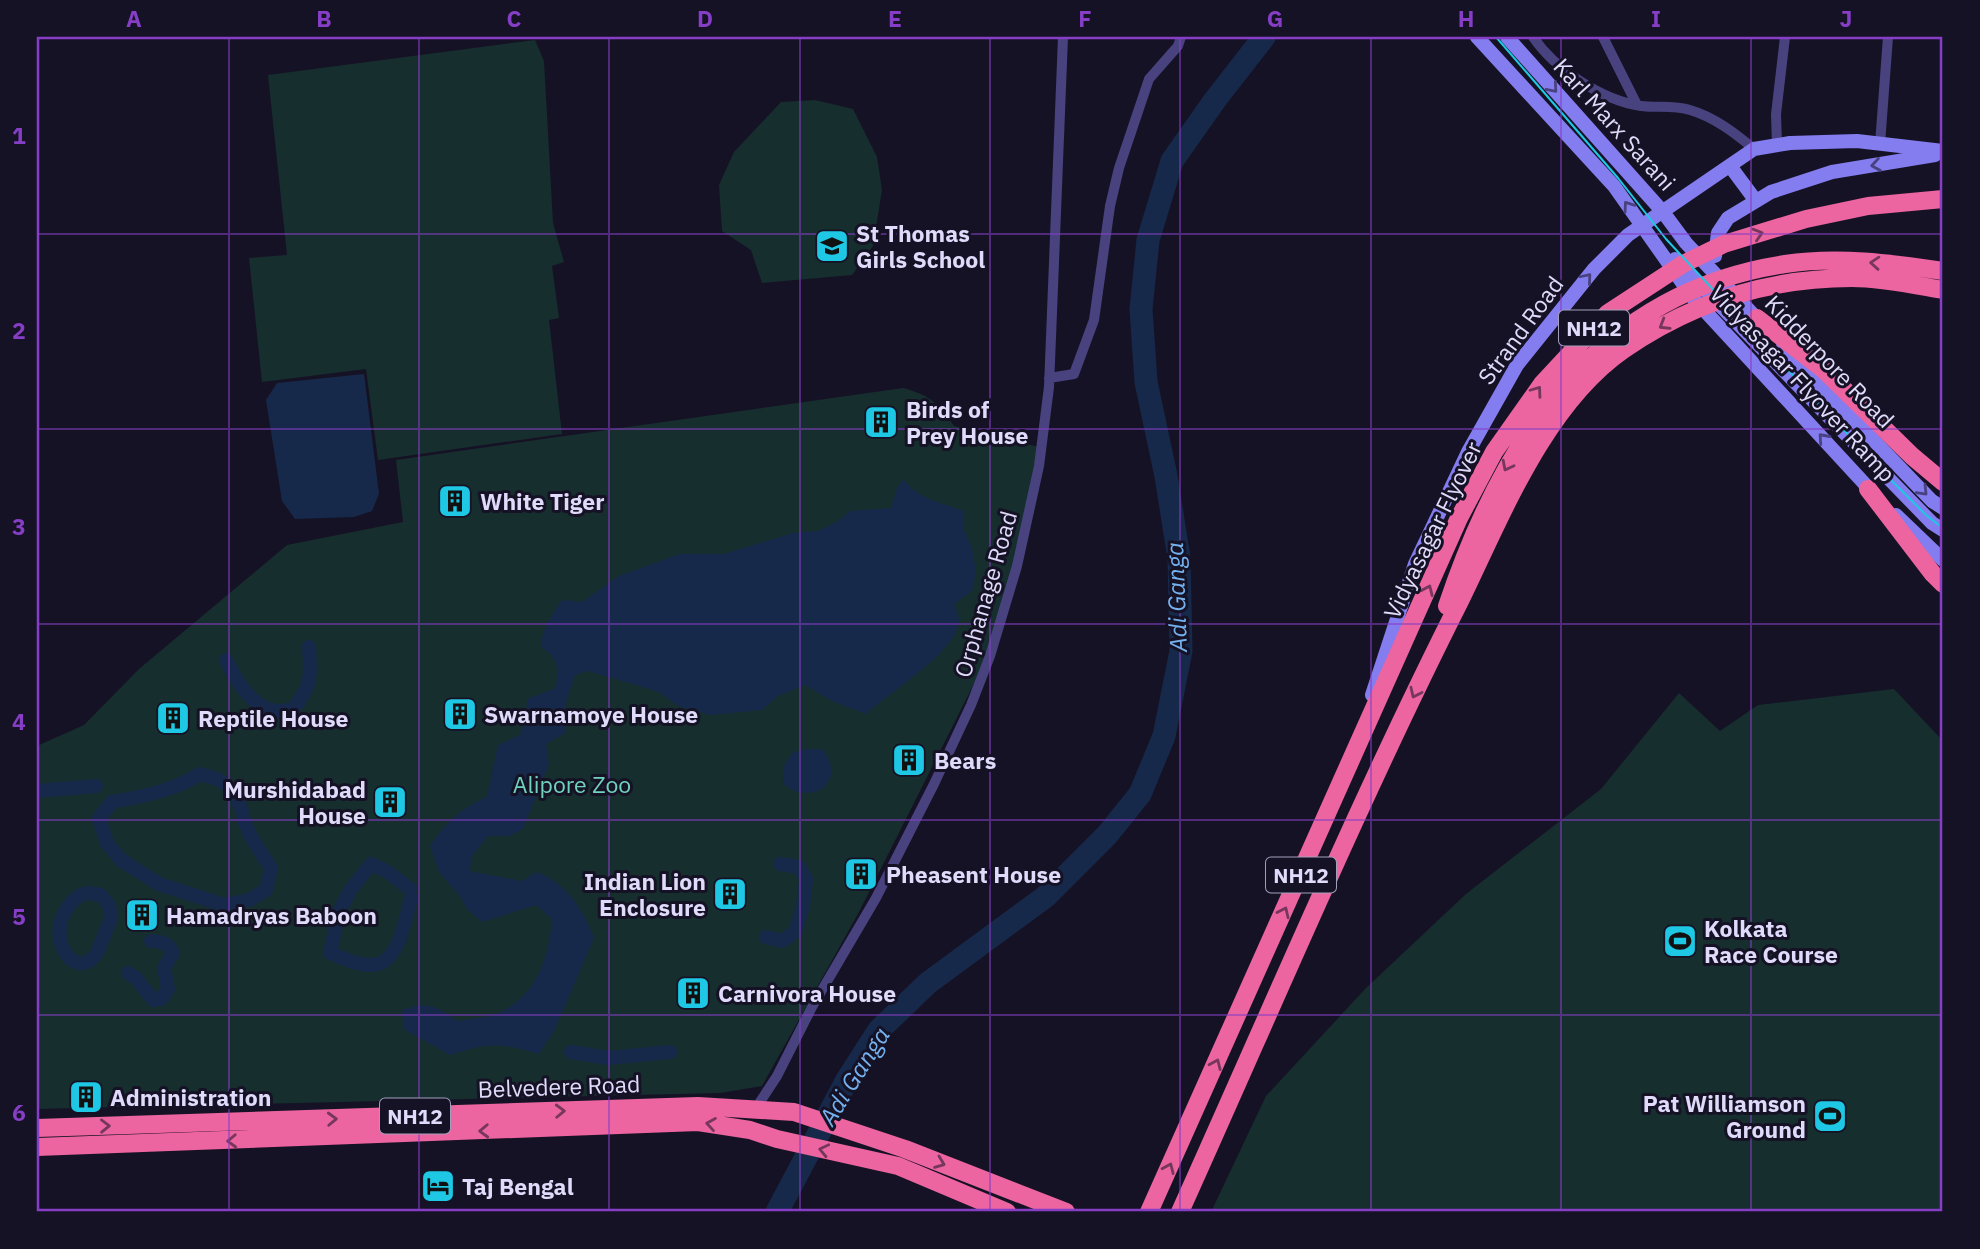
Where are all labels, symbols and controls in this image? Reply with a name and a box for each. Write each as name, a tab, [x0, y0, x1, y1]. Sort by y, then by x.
text: A	[126, 3, 142, 33]
text: B	[316, 3, 332, 33]
text: C	[507, 3, 522, 33]
text: D	[697, 3, 713, 33]
text: E	[888, 3, 902, 33]
text: F	[1078, 3, 1092, 33]
text: G	[1267, 3, 1283, 33]
text: H	[1458, 3, 1474, 33]
text: I	[1651, 3, 1661, 33]
text: J	[1840, 3, 1852, 33]
street label: Karl Marx Sarani	[1548, 51, 1682, 197]
one-way arrow	[1545, 80, 1557, 93]
text: 1	[12, 120, 26, 150]
one-way arrow	[1870, 157, 1882, 172]
one-way arrow	[1624, 201, 1636, 214]
place label: St Thomas Girls School	[856, 218, 985, 274]
school or university icon: St Thomas Girls School	[813, 227, 851, 265]
one-way arrow	[1752, 227, 1764, 242]
one-way arrow	[1870, 256, 1881, 271]
street label: Strand Road	[1471, 270, 1569, 390]
one-way arrow	[1578, 273, 1591, 286]
street label: Vidyasagar Flyover Ramp	[1704, 278, 1902, 488]
street label: Kidderpore Road	[1759, 288, 1901, 434]
road number: NH12	[1559, 310, 1629, 346]
text: 2	[12, 315, 26, 345]
one-way arrow	[1658, 317, 1671, 330]
one-way arrow	[1529, 386, 1541, 399]
place label: Birds of Prey House	[906, 394, 1028, 450]
building icon: Birds of Prey House	[862, 403, 900, 441]
one-way arrow	[1819, 433, 1831, 446]
street label: Vidyasagar Flyover	[1376, 436, 1488, 623]
one-way arrow	[1501, 459, 1515, 471]
building icon: White Tiger	[436, 482, 474, 520]
one-way arrow	[1915, 483, 1928, 496]
place label: White Tiger	[480, 486, 605, 516]
street label: Orphanage Road	[947, 507, 1023, 681]
text: 3	[12, 511, 26, 541]
water label: Adi Ganga	[1158, 541, 1194, 654]
one-way arrow	[1420, 585, 1434, 597]
one-way arrow	[1409, 685, 1423, 698]
building icon: Swarnamoye House	[441, 695, 479, 733]
building icon: Reptile House	[154, 699, 192, 737]
place label: Swarnamoye House	[484, 699, 698, 729]
place label: Reptile House	[198, 703, 349, 733]
text: 4	[12, 706, 26, 736]
building icon: Bears	[890, 741, 928, 779]
place label: Bears	[934, 745, 996, 775]
park label: Alipore Zoo	[513, 769, 631, 799]
place label: Murshidabad House	[224, 774, 366, 830]
building icon: Murshidabad House	[371, 783, 409, 821]
building icon: Pheasent House	[842, 855, 880, 893]
road number: NH12	[1266, 858, 1336, 892]
place label: Pheasent House	[886, 859, 1061, 889]
place label: Indian Lion Enclosure	[584, 866, 706, 922]
building icon: Indian Lion Enclosure	[711, 875, 749, 913]
building icon: Hamadryas Baboon	[123, 896, 161, 934]
place label: Hamadryas Baboon	[166, 900, 377, 930]
text: 5	[12, 901, 26, 931]
one-way arrow	[1276, 907, 1290, 919]
place label: Kolkata Race Course	[1704, 913, 1838, 969]
sports icon: Kolkata Race Course	[1661, 922, 1699, 960]
building icon: Carnivora House	[674, 974, 712, 1012]
place label: Carnivora House	[718, 978, 896, 1008]
water label: Adi Ganga	[811, 1021, 897, 1132]
one-way arrow	[1208, 1059, 1222, 1071]
street label: Belvedere Road	[477, 1068, 641, 1104]
building icon: Administration	[67, 1078, 105, 1116]
place label: Administration	[110, 1082, 271, 1112]
place label: Pat Williamson Ground	[1643, 1088, 1806, 1144]
text: 6	[12, 1097, 26, 1127]
sports icon: Pat Williamson Ground	[1811, 1097, 1849, 1135]
road number: NH12	[380, 1098, 450, 1134]
one-way arrow	[554, 1103, 565, 1118]
one-way arrow	[327, 1112, 338, 1127]
one-way arrow	[705, 1116, 717, 1131]
one-way arrow	[100, 1119, 111, 1134]
one-way arrow	[478, 1123, 489, 1138]
one-way arrow	[226, 1133, 237, 1148]
one-way arrow	[818, 1143, 830, 1158]
one-way arrow	[934, 1154, 946, 1168]
one-way arrow	[1161, 1163, 1175, 1176]
hotel icon: Taj Bengal	[419, 1167, 457, 1205]
place label: Taj Bengal	[462, 1171, 574, 1201]

